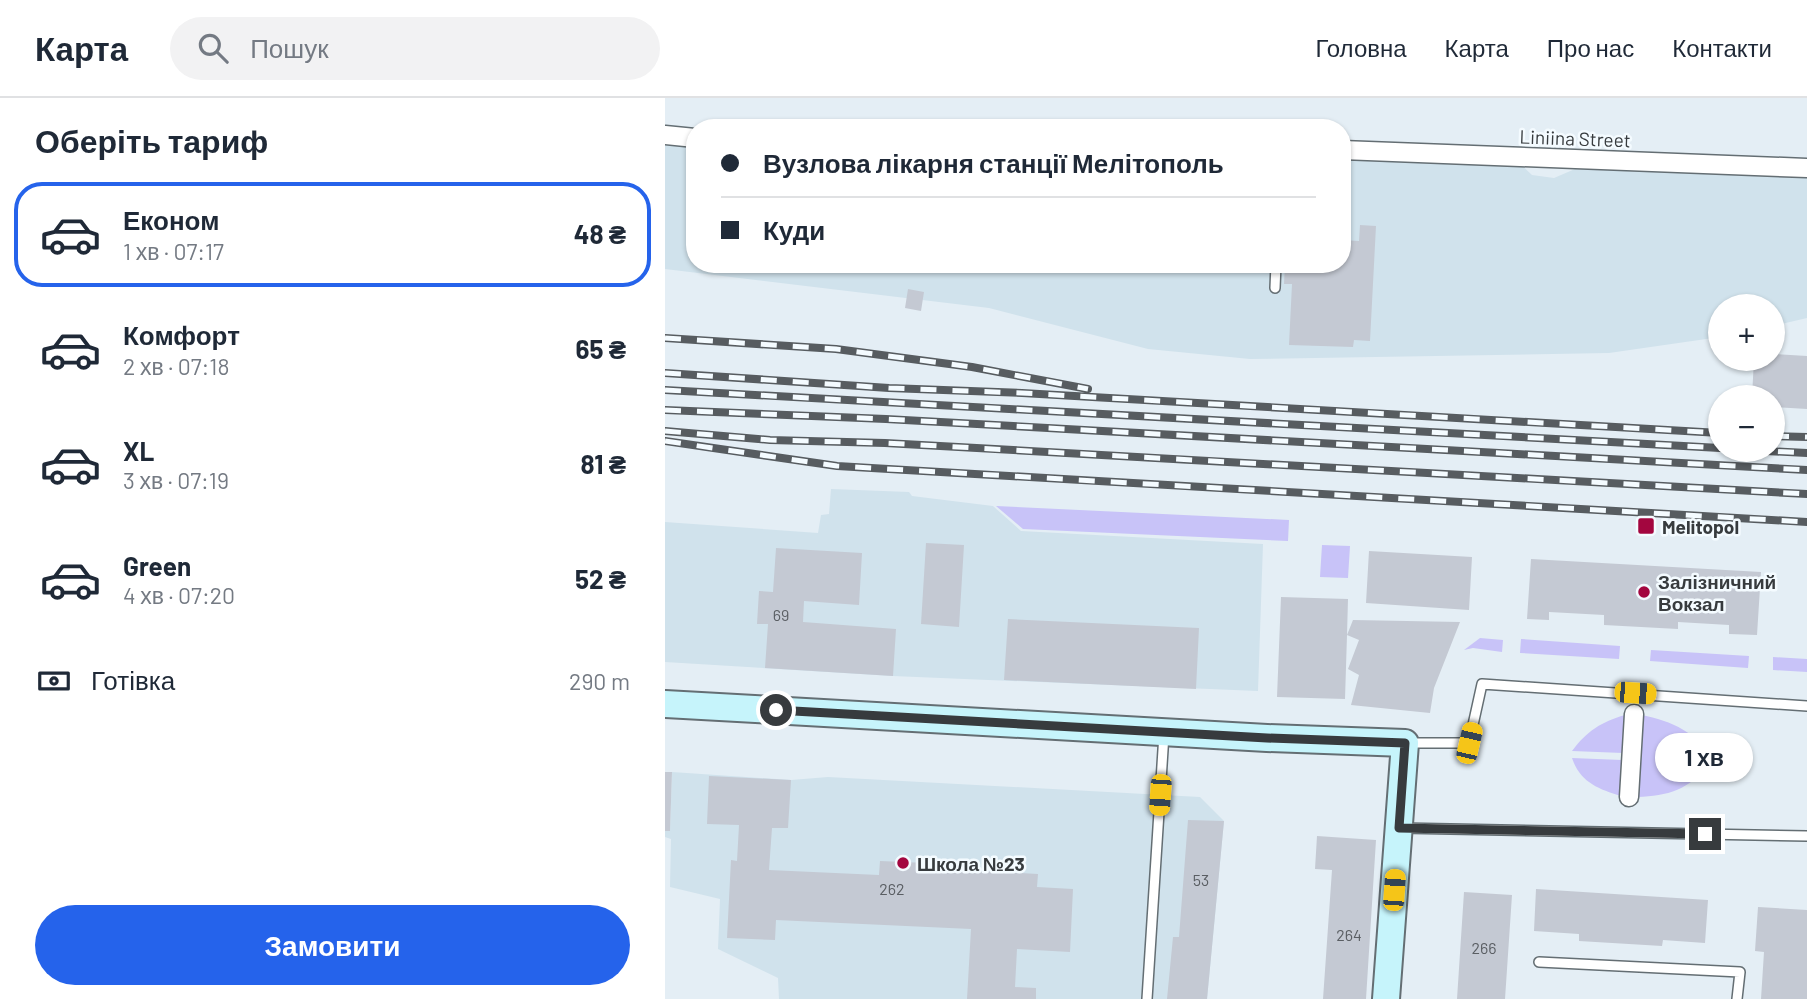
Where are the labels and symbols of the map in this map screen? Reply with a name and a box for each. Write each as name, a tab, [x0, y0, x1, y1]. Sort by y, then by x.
street label: Liniina Street	[1519, 125, 1631, 151]
place label: Melitopol	[1662, 515, 1739, 538]
marker: Melitopol	[1636, 516, 1656, 536]
place label: Залізничний Вокзал	[1658, 570, 1776, 615]
marker: Залізничний Вокзал	[1636, 584, 1652, 600]
house number: 69	[773, 605, 789, 624]
car	[1614, 681, 1657, 705]
route start	[760, 694, 792, 726]
car	[1455, 720, 1484, 766]
callout: 1 хв	[1656, 732, 1754, 782]
car	[1149, 773, 1172, 817]
route end	[1689, 818, 1721, 850]
place label: Школа №23	[917, 852, 1025, 875]
marker: Школа №23	[895, 855, 911, 871]
car	[1383, 868, 1406, 912]
house number: 53	[1193, 870, 1209, 889]
house number: 262	[879, 879, 905, 898]
house number: 264	[1336, 925, 1362, 944]
house number: 266	[1471, 938, 1497, 957]

